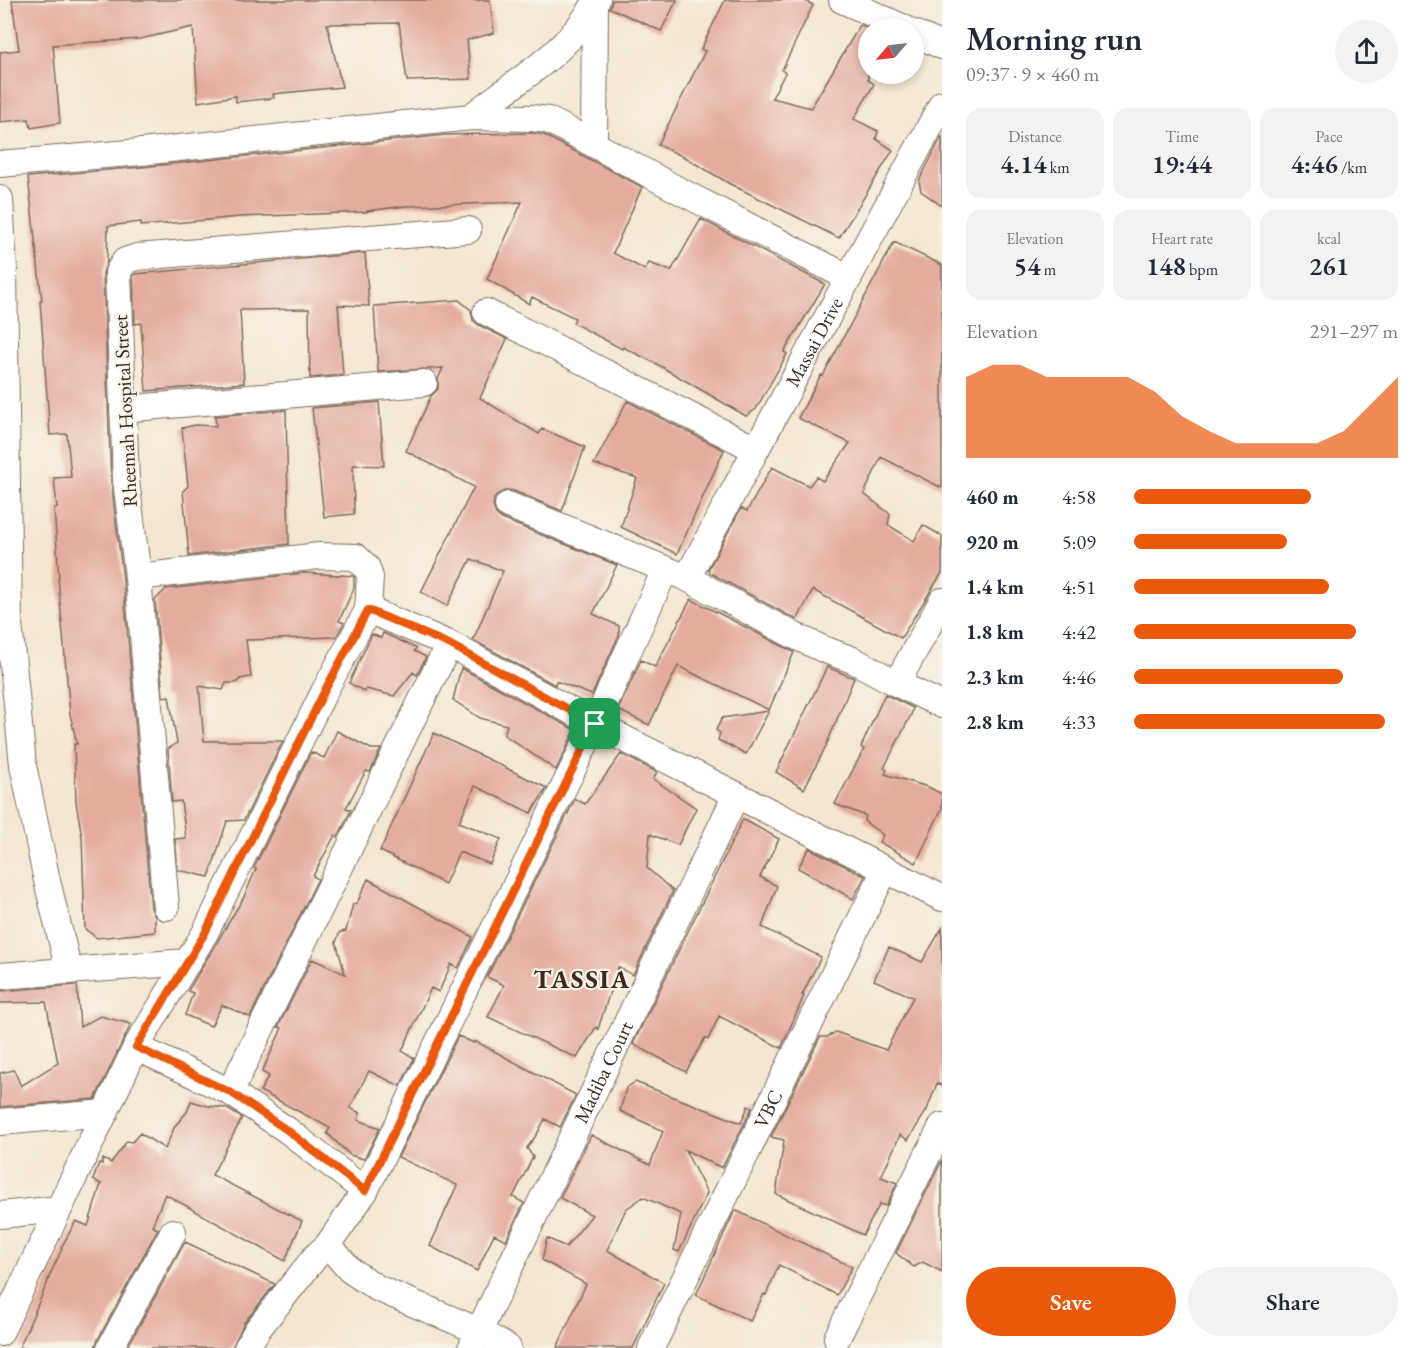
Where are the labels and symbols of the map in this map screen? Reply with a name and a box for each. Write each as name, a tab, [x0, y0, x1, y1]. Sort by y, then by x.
north arrow	[858, 18, 924, 84]
street label: Massai Drive	[779, 292, 849, 391]
street label: Rheemah Hospital Street	[107, 313, 143, 508]
pin	[569, 698, 620, 749]
district label: TASSIA	[533, 962, 631, 996]
street label: Madiba Court	[568, 1016, 639, 1127]
street label: VBC	[748, 1086, 788, 1133]

